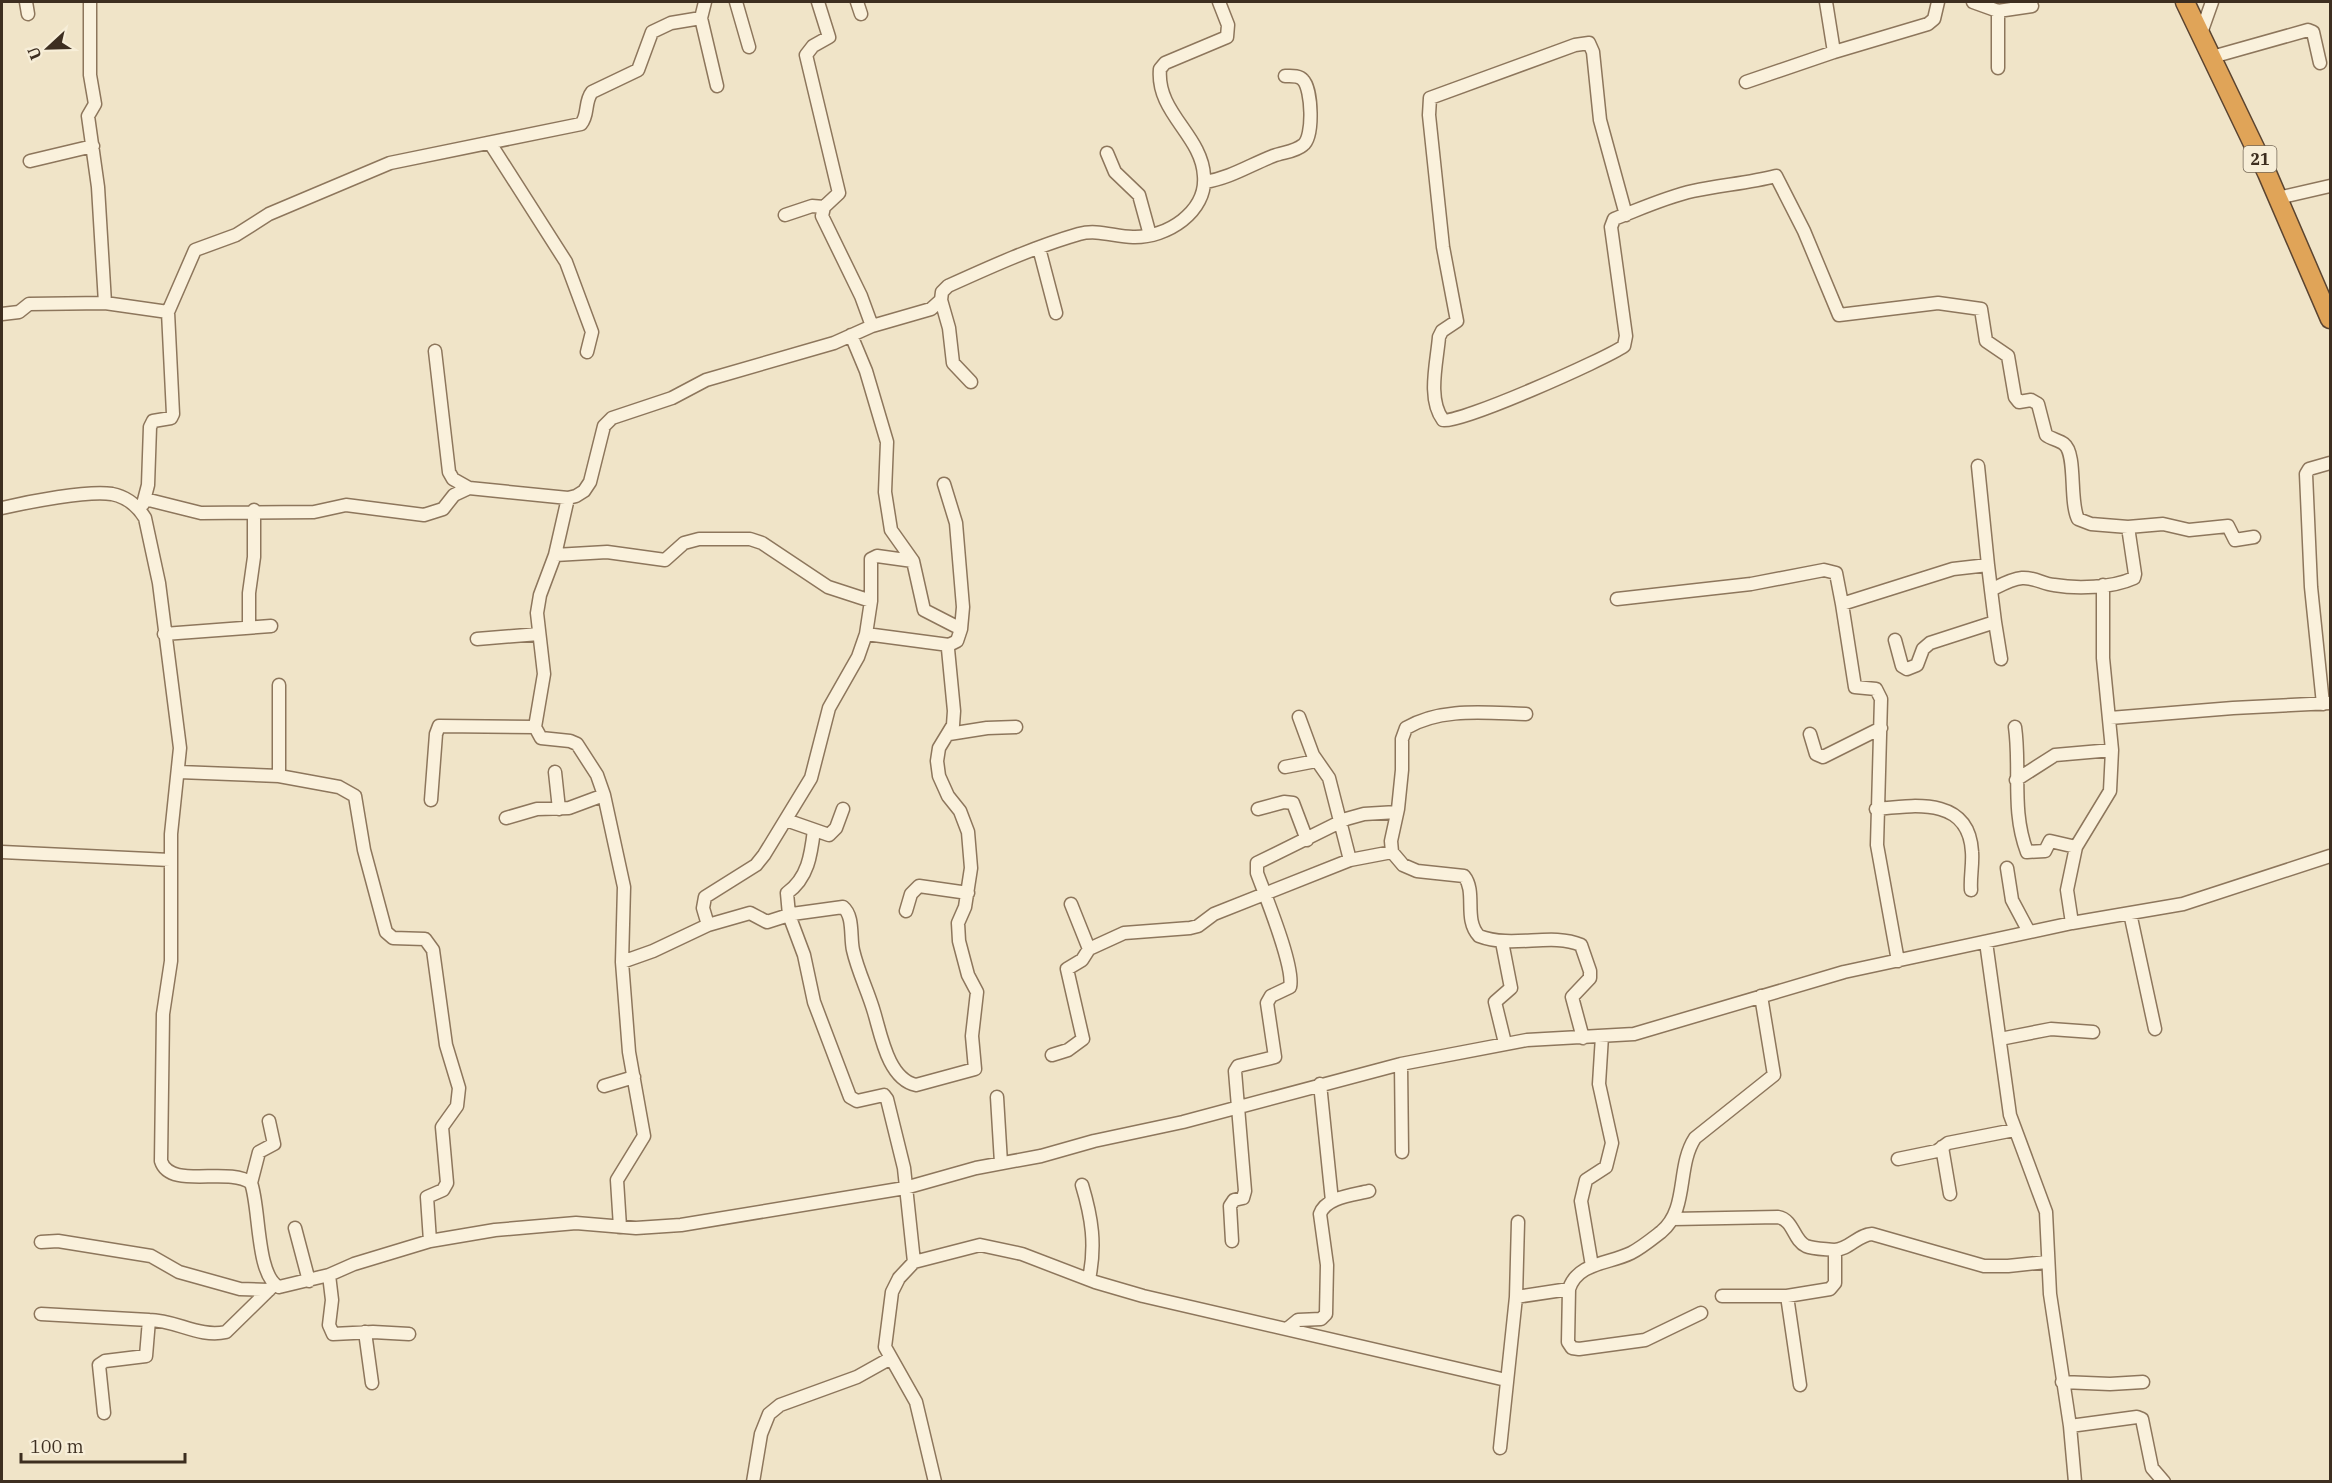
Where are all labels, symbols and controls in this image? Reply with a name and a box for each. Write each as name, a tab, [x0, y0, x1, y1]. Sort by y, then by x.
north arrow	[18, 18, 78, 78]
text: U	[23, 44, 46, 63]
road number: 21	[2244, 146, 2276, 172]
scale bar	[21, 1426, 184, 1464]
text: 100 m	[30, 1435, 84, 1458]

